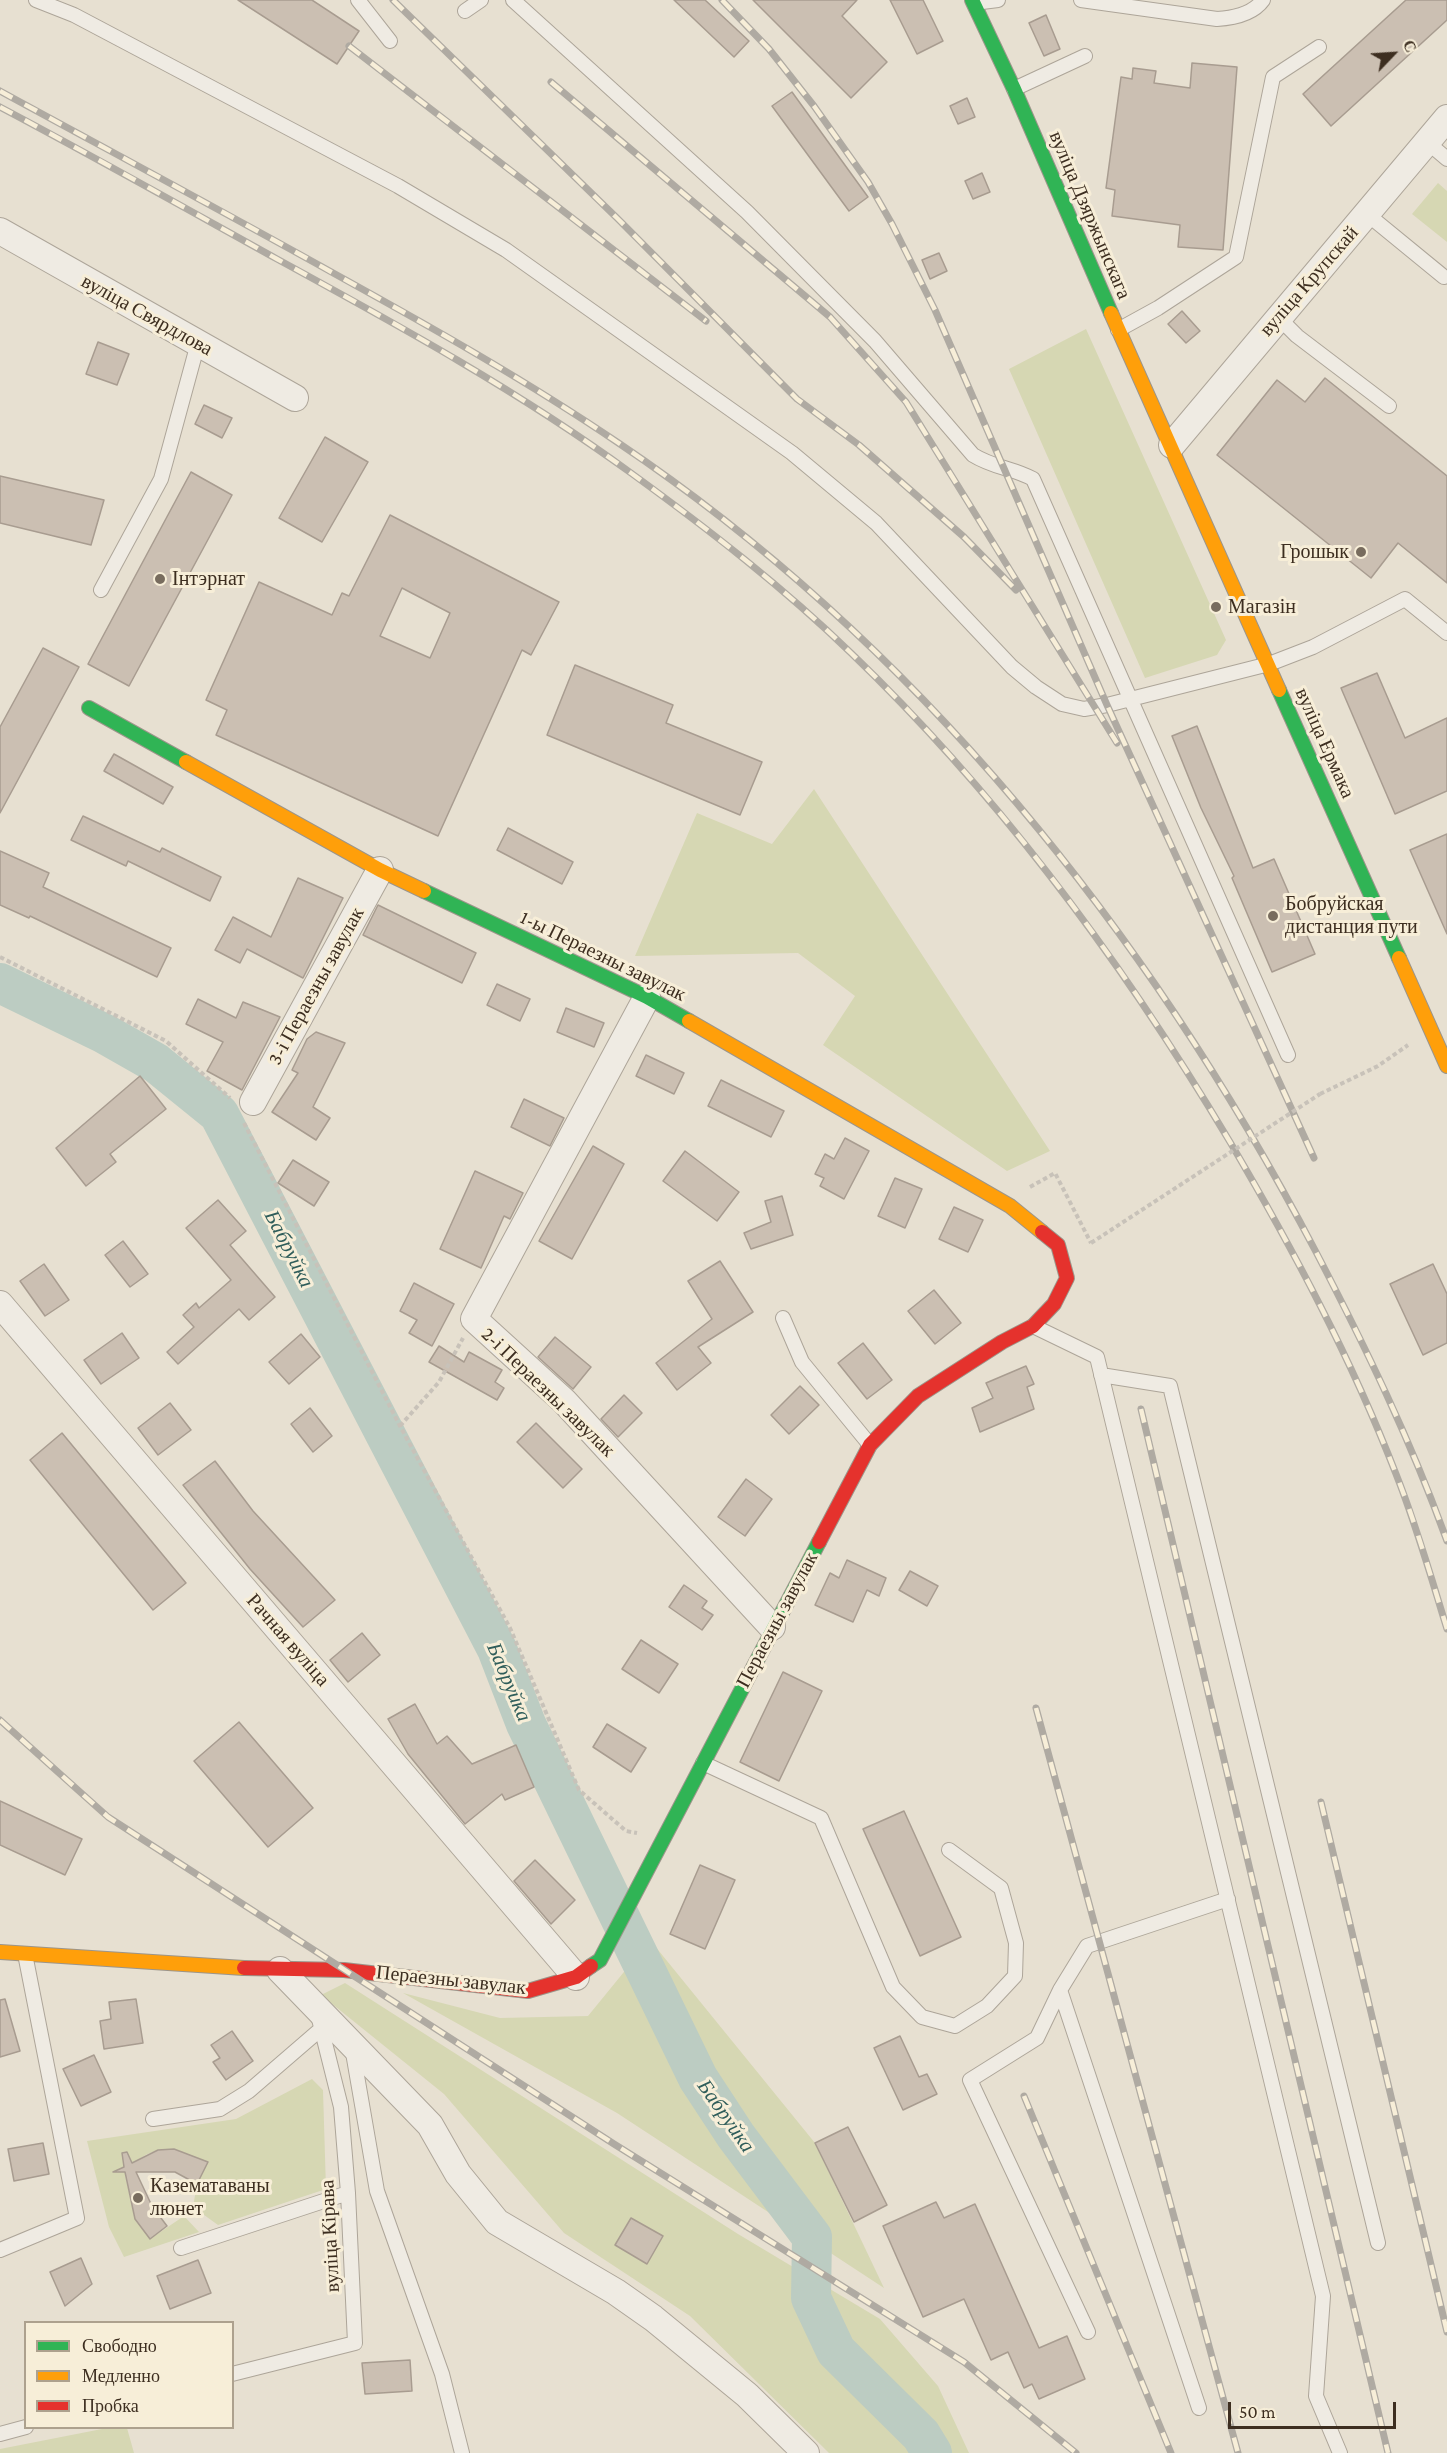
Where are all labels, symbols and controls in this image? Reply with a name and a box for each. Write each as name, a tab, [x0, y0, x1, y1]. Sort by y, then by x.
north arrow	[1363, 24, 1423, 84]
text: С	[1400, 37, 1420, 55]
street label: вуліца Дзяржынскага	[1044, 127, 1136, 303]
street label: вуліца Крупскай	[1255, 221, 1363, 341]
street label: вуліца Свярдлова	[77, 269, 217, 361]
place label: Грошык	[1280, 540, 1349, 564]
marker: Грошык	[1354, 545, 1368, 559]
place label: Інтэрнат	[172, 567, 245, 591]
marker: Інтэрнат	[153, 572, 167, 586]
place label: Магазін	[1228, 595, 1296, 619]
marker: Магазін	[1209, 600, 1223, 614]
street label: вуліца Ермака	[1290, 684, 1360, 802]
place label: Бобруйская дистанция пути	[1285, 892, 1418, 939]
street label: 3-і Пераезны завулак	[263, 903, 369, 1069]
street label: 1-ы Пераезны завулак	[516, 905, 690, 1007]
marker: Бобруйская дистанция пути	[1266, 909, 1280, 923]
water label: Бабруйка	[259, 1206, 319, 1292]
street label: 2-і Пераезны завулак	[476, 1322, 620, 1462]
street label: Пераезны завулак	[731, 1548, 823, 1692]
street label: Рачная вуліца	[241, 1589, 335, 1691]
water label: Бабруйка	[481, 1639, 537, 1725]
street label: Пераезны завулак	[375, 1960, 527, 2000]
water label: Бабруйка	[692, 2075, 760, 2157]
place label: Казематаваны люнет	[150, 2174, 270, 2221]
street label: вуліца Кірава	[315, 2179, 345, 2293]
marker: Казематаваны люнет	[131, 2191, 145, 2205]
legend	[24, 2321, 234, 2429]
text: Свободно	[82, 2336, 157, 2356]
text: Медленно	[82, 2366, 160, 2386]
scale bar	[1231, 2390, 1399, 2428]
text: Пробка	[82, 2396, 139, 2416]
text: 50 m	[1239, 2402, 1276, 2422]

